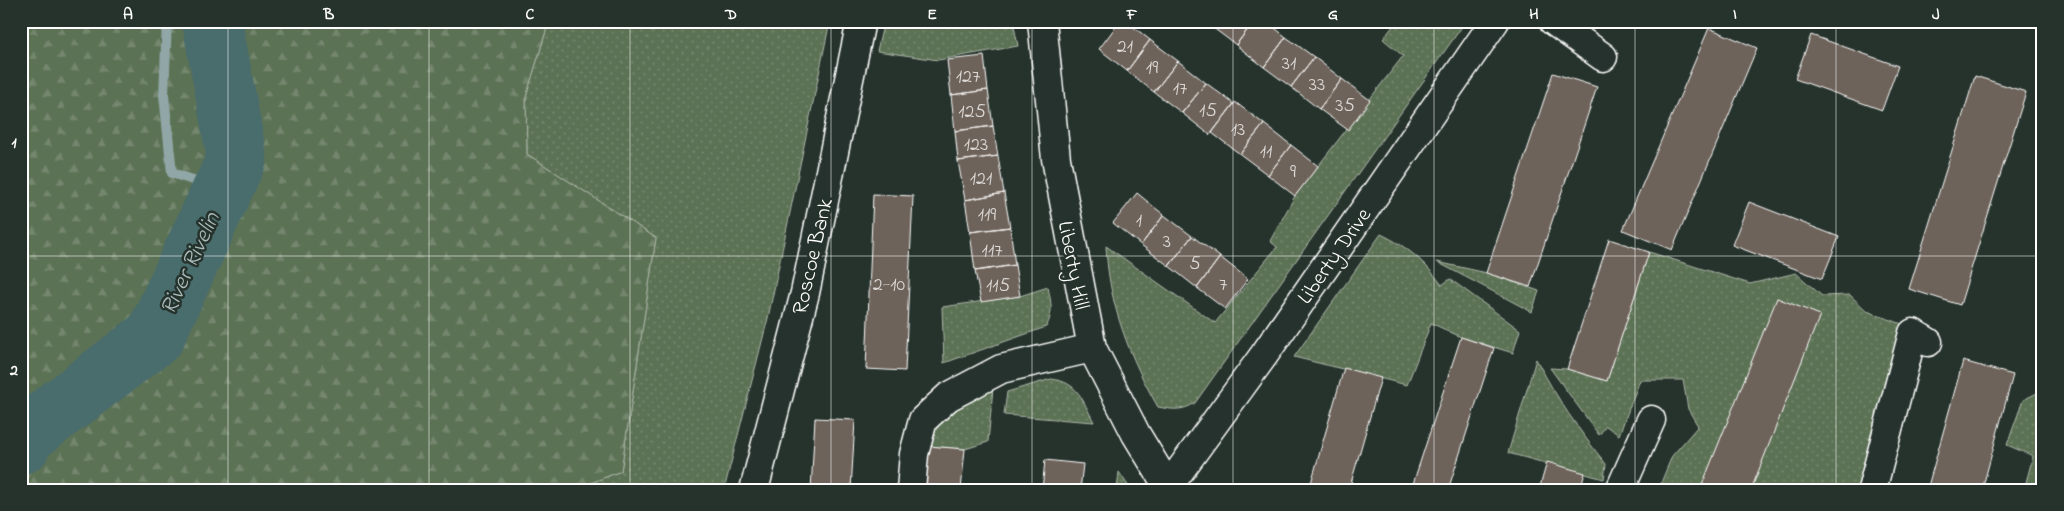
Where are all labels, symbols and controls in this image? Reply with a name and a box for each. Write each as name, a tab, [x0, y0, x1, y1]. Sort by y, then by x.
text: A	[123, 3, 133, 27]
text: B	[323, 3, 335, 27]
text: C	[526, 3, 535, 27]
text: D	[724, 3, 737, 27]
text: E	[927, 3, 937, 27]
text: F	[1126, 3, 1138, 27]
text: G	[1328, 3, 1338, 27]
text: H	[1529, 3, 1539, 27]
text: I	[1733, 3, 1737, 27]
text: J	[1932, 3, 1940, 27]
house number: 21	[1117, 33, 1133, 62]
house number: 31	[1282, 50, 1296, 79]
house number: 19	[1146, 54, 1158, 83]
house number: 127	[956, 63, 980, 92]
house number: 33	[1309, 71, 1325, 100]
house number: 17	[1173, 75, 1187, 104]
house number: 35	[1335, 92, 1355, 121]
house number: 15	[1199, 97, 1217, 126]
house number: 125	[958, 98, 986, 127]
house number: 13	[1231, 116, 1245, 145]
text: 1	[11, 131, 17, 155]
house number: 123	[964, 131, 988, 160]
house number: 11	[1260, 138, 1272, 167]
house number: 9	[1290, 158, 1296, 187]
house number: 121	[970, 165, 992, 194]
street label: Roscoe Bank	[785, 195, 843, 318]
house number: 119	[978, 201, 996, 230]
street label: Liberty Drive	[1290, 202, 1381, 312]
water label: River Rivelin	[152, 206, 231, 321]
house number: 1	[1136, 207, 1142, 236]
street label: Liberty Hill	[1047, 219, 1096, 313]
house number: 3	[1163, 228, 1171, 257]
house number: 117	[982, 237, 1002, 266]
house number: 5	[1189, 250, 1201, 279]
house number: 2-10	[873, 271, 906, 300]
house number: 7	[1219, 271, 1227, 300]
house number: 115	[986, 272, 1010, 301]
text: 2	[9, 359, 18, 383]

